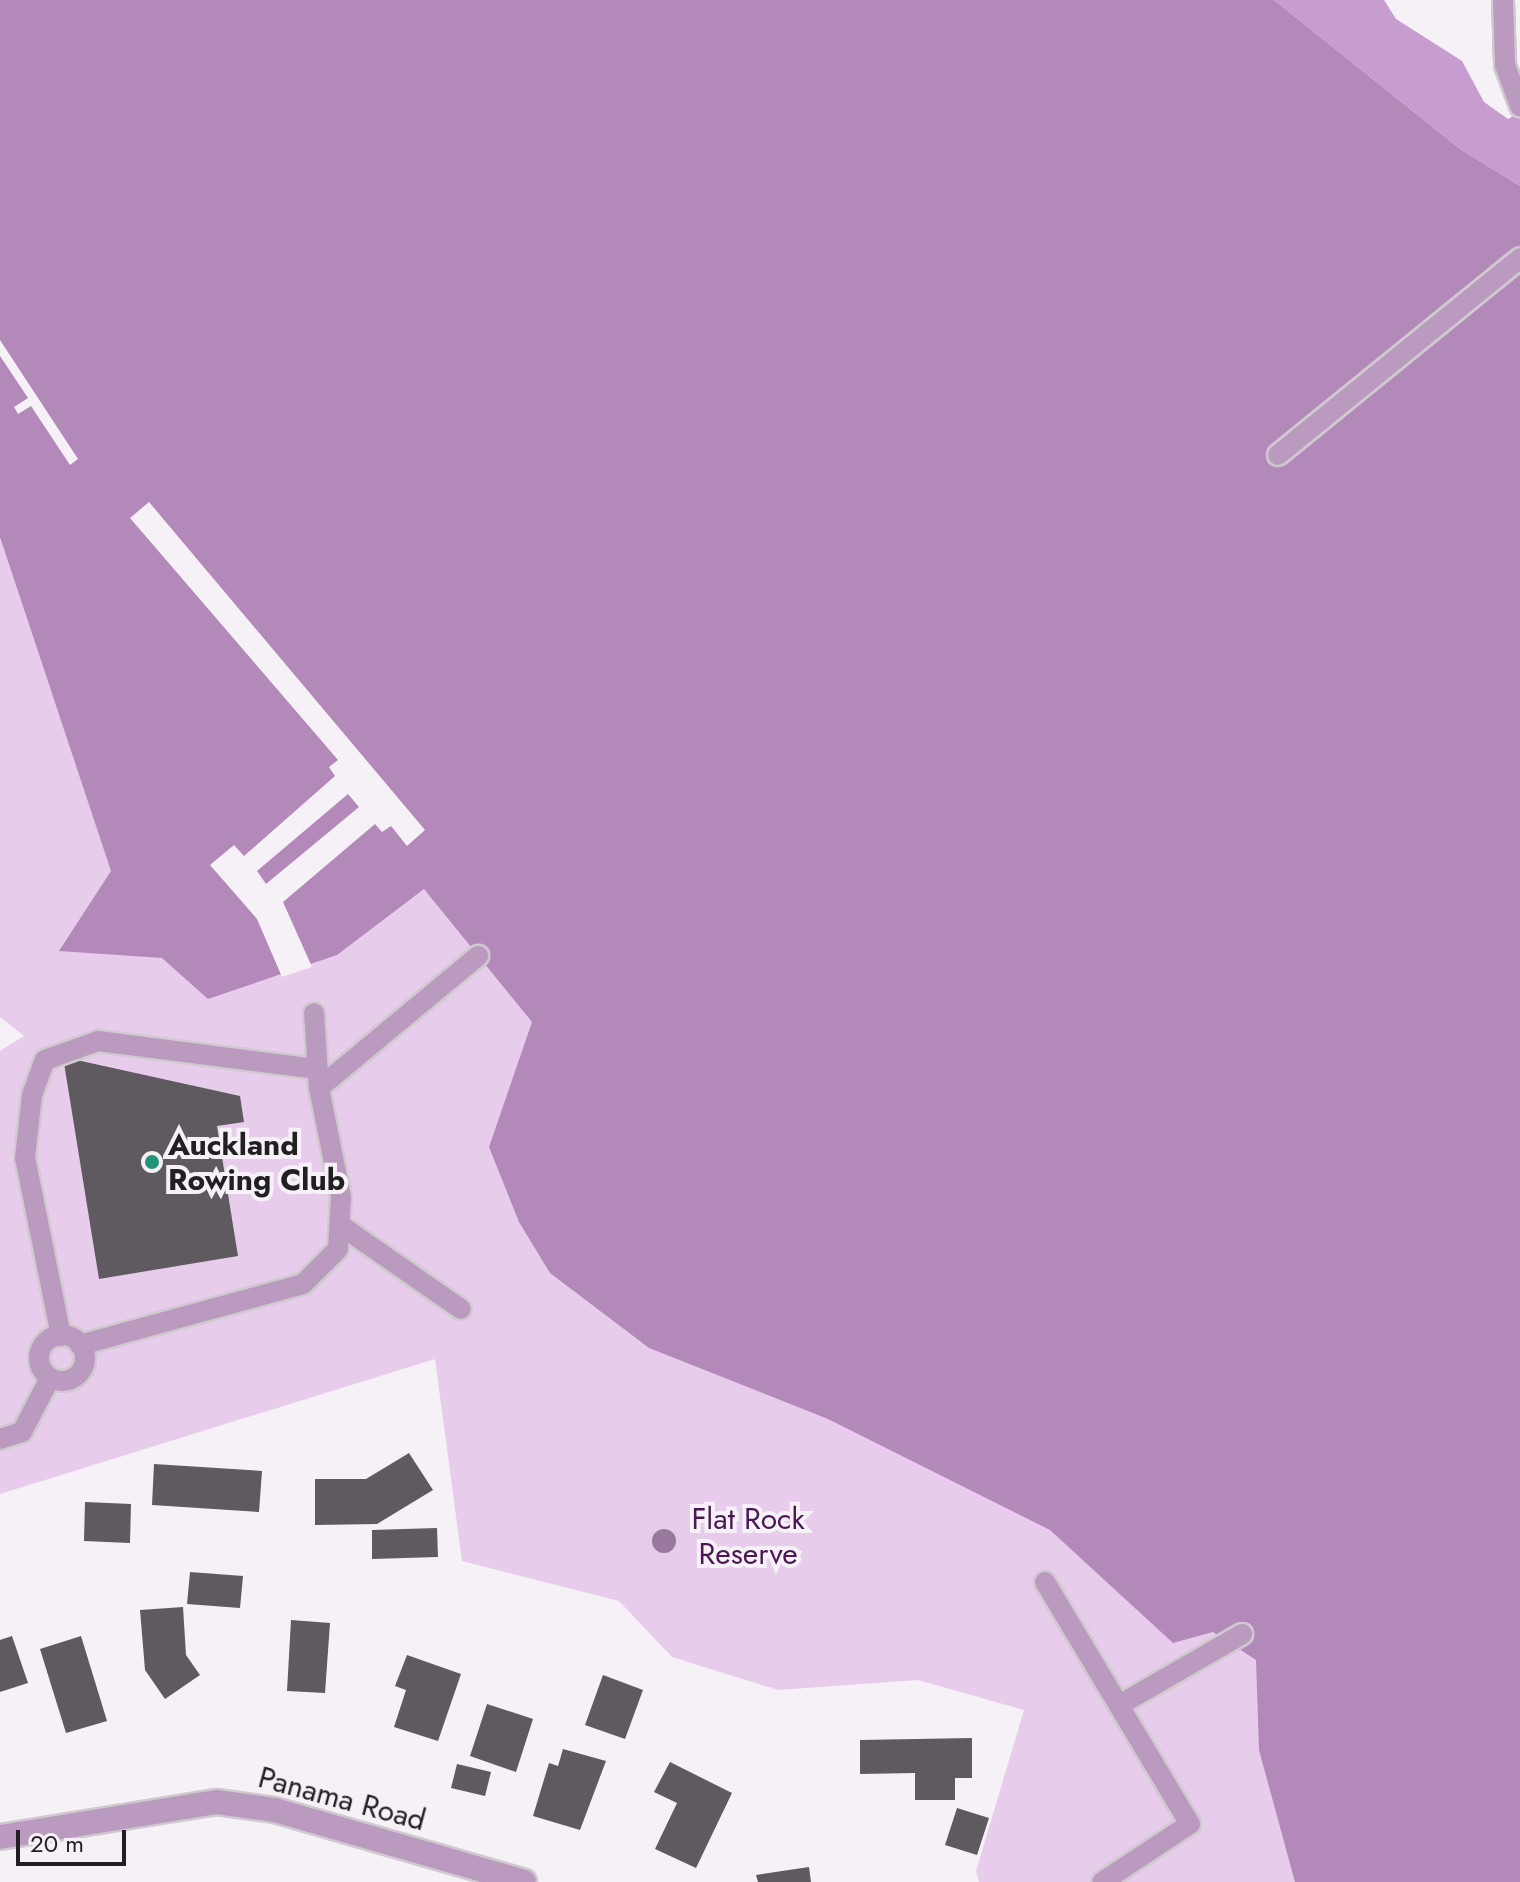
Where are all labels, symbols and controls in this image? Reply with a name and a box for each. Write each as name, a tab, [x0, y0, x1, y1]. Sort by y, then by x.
place label: Auckland Rowing Club	[168, 1127, 345, 1198]
marker: Auckland Rowing Club	[143, 1153, 161, 1171]
park label: Flat Rock Reserve	[691, 1501, 805, 1572]
street label: Panama Road	[254, 1759, 430, 1839]
scale bar	[20, 1814, 130, 1864]
text: 20 m	[30, 1826, 84, 1861]

